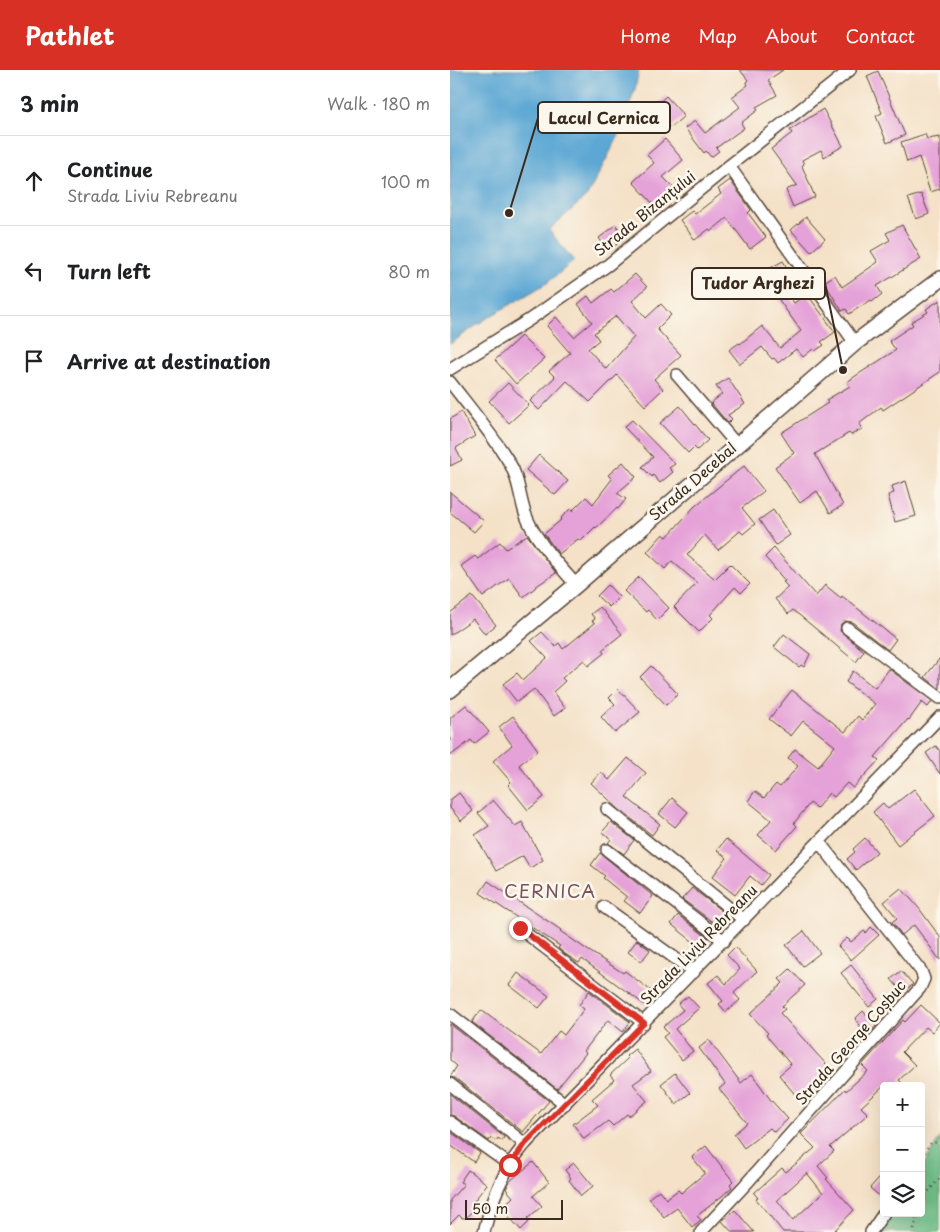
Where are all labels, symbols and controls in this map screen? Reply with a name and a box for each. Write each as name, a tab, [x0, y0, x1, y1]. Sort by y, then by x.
text: Pathlet	[25, 17, 115, 53]
text: Home	[620, 22, 670, 49]
text: Map	[698, 22, 737, 49]
text: About	[765, 22, 817, 49]
text: Contact	[845, 22, 915, 49]
text: 3 min	[20, 87, 79, 119]
text: Walk · 180 m	[327, 91, 430, 115]
callout: Lacul Cernica	[538, 102, 670, 133]
text: Lacul Cernica	[548, 105, 660, 129]
text: Continue	[67, 155, 153, 183]
street label: Strada Bizanțului	[588, 165, 700, 261]
icon: ahead	[20, 167, 48, 195]
text: 100 m	[381, 169, 430, 193]
text: Strada Liviu Rebreanu	[67, 183, 238, 207]
icon: left	[20, 257, 48, 285]
text: Turn left	[67, 257, 151, 285]
text: 80 m	[388, 259, 430, 283]
callout: Tudor Arghezi	[692, 268, 825, 299]
text: Tudor Arghezi	[701, 270, 815, 294]
icon: arrive	[20, 347, 48, 375]
text: Arrive at destination	[67, 347, 271, 375]
street label: Strada Decebal	[643, 436, 741, 526]
district label: CERNICA	[504, 877, 596, 904]
street label: Strada Liviu Rebreanu	[634, 878, 762, 1009]
route end	[509, 917, 532, 940]
street label: Strada George Coșbuc	[789, 974, 911, 1110]
map controls	[880, 1082, 925, 1217]
button: +	[880, 1082, 925, 1127]
button: −	[880, 1127, 925, 1172]
route start	[499, 1154, 522, 1177]
button: layers	[880, 1172, 925, 1217]
scale bar	[465, 1197, 562, 1220]
text: 50 m	[472, 1198, 508, 1219]

